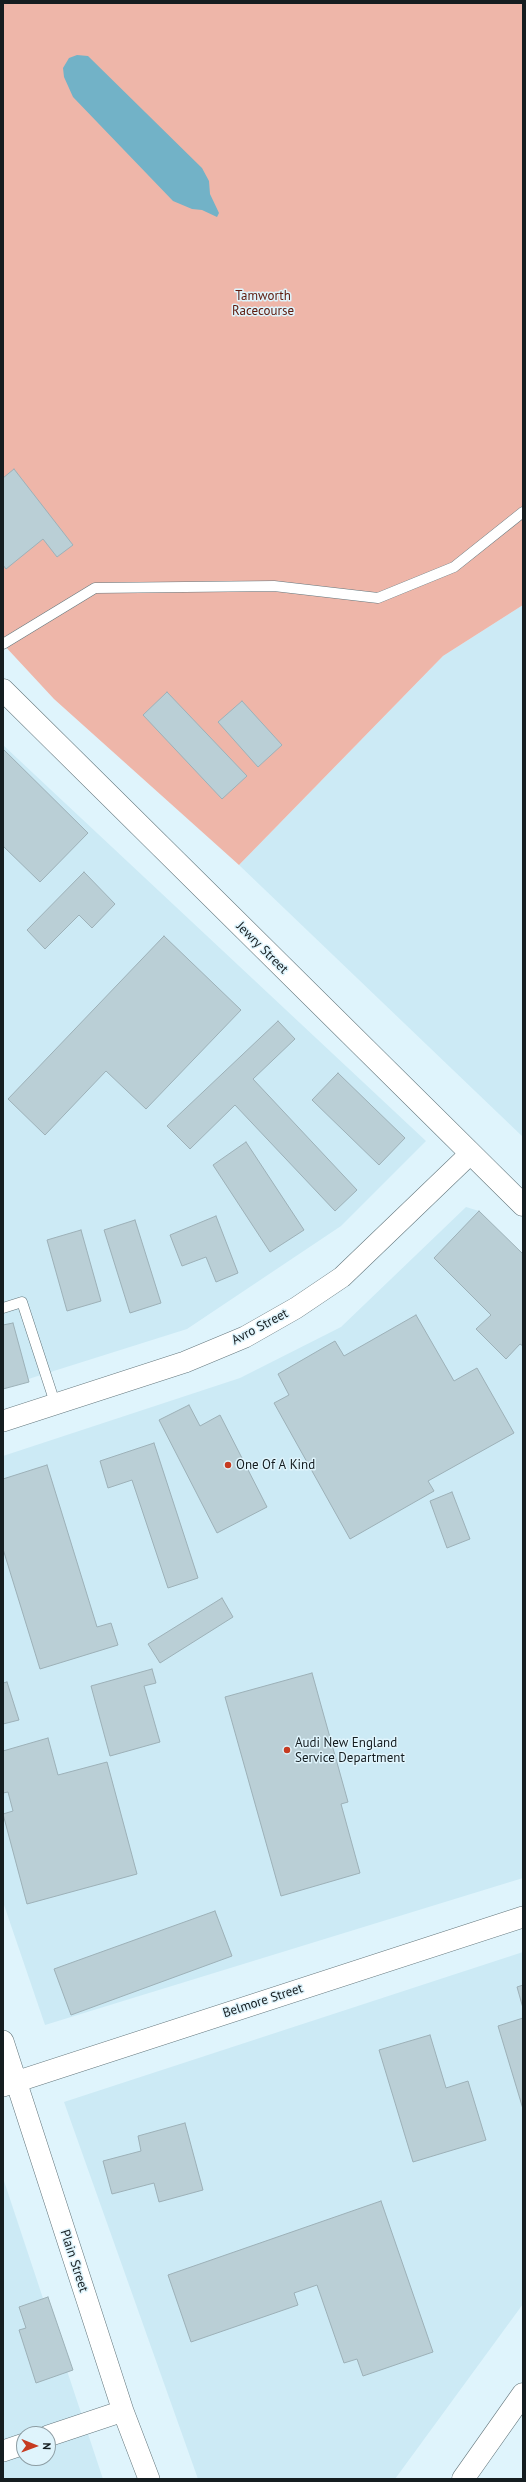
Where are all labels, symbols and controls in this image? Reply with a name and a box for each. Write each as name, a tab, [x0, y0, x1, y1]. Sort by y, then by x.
park label: Tamworth Racecourse	[232, 288, 294, 319]
street label: Jewry Street	[233, 919, 291, 977]
street label: Avro Street	[229, 1306, 291, 1348]
place label: One Of A Kind	[236, 1457, 315, 1473]
marker: One Of A Kind	[223, 1460, 233, 1470]
place label: Audi New England Service Department	[295, 1735, 405, 1766]
marker: Audi New England Service Department	[282, 1745, 292, 1755]
street label: Belmore Street	[221, 1981, 305, 2021]
street label: Plain Street	[57, 2228, 91, 2294]
north arrow	[16, 2426, 56, 2466]
text: N	[40, 2442, 54, 2450]

